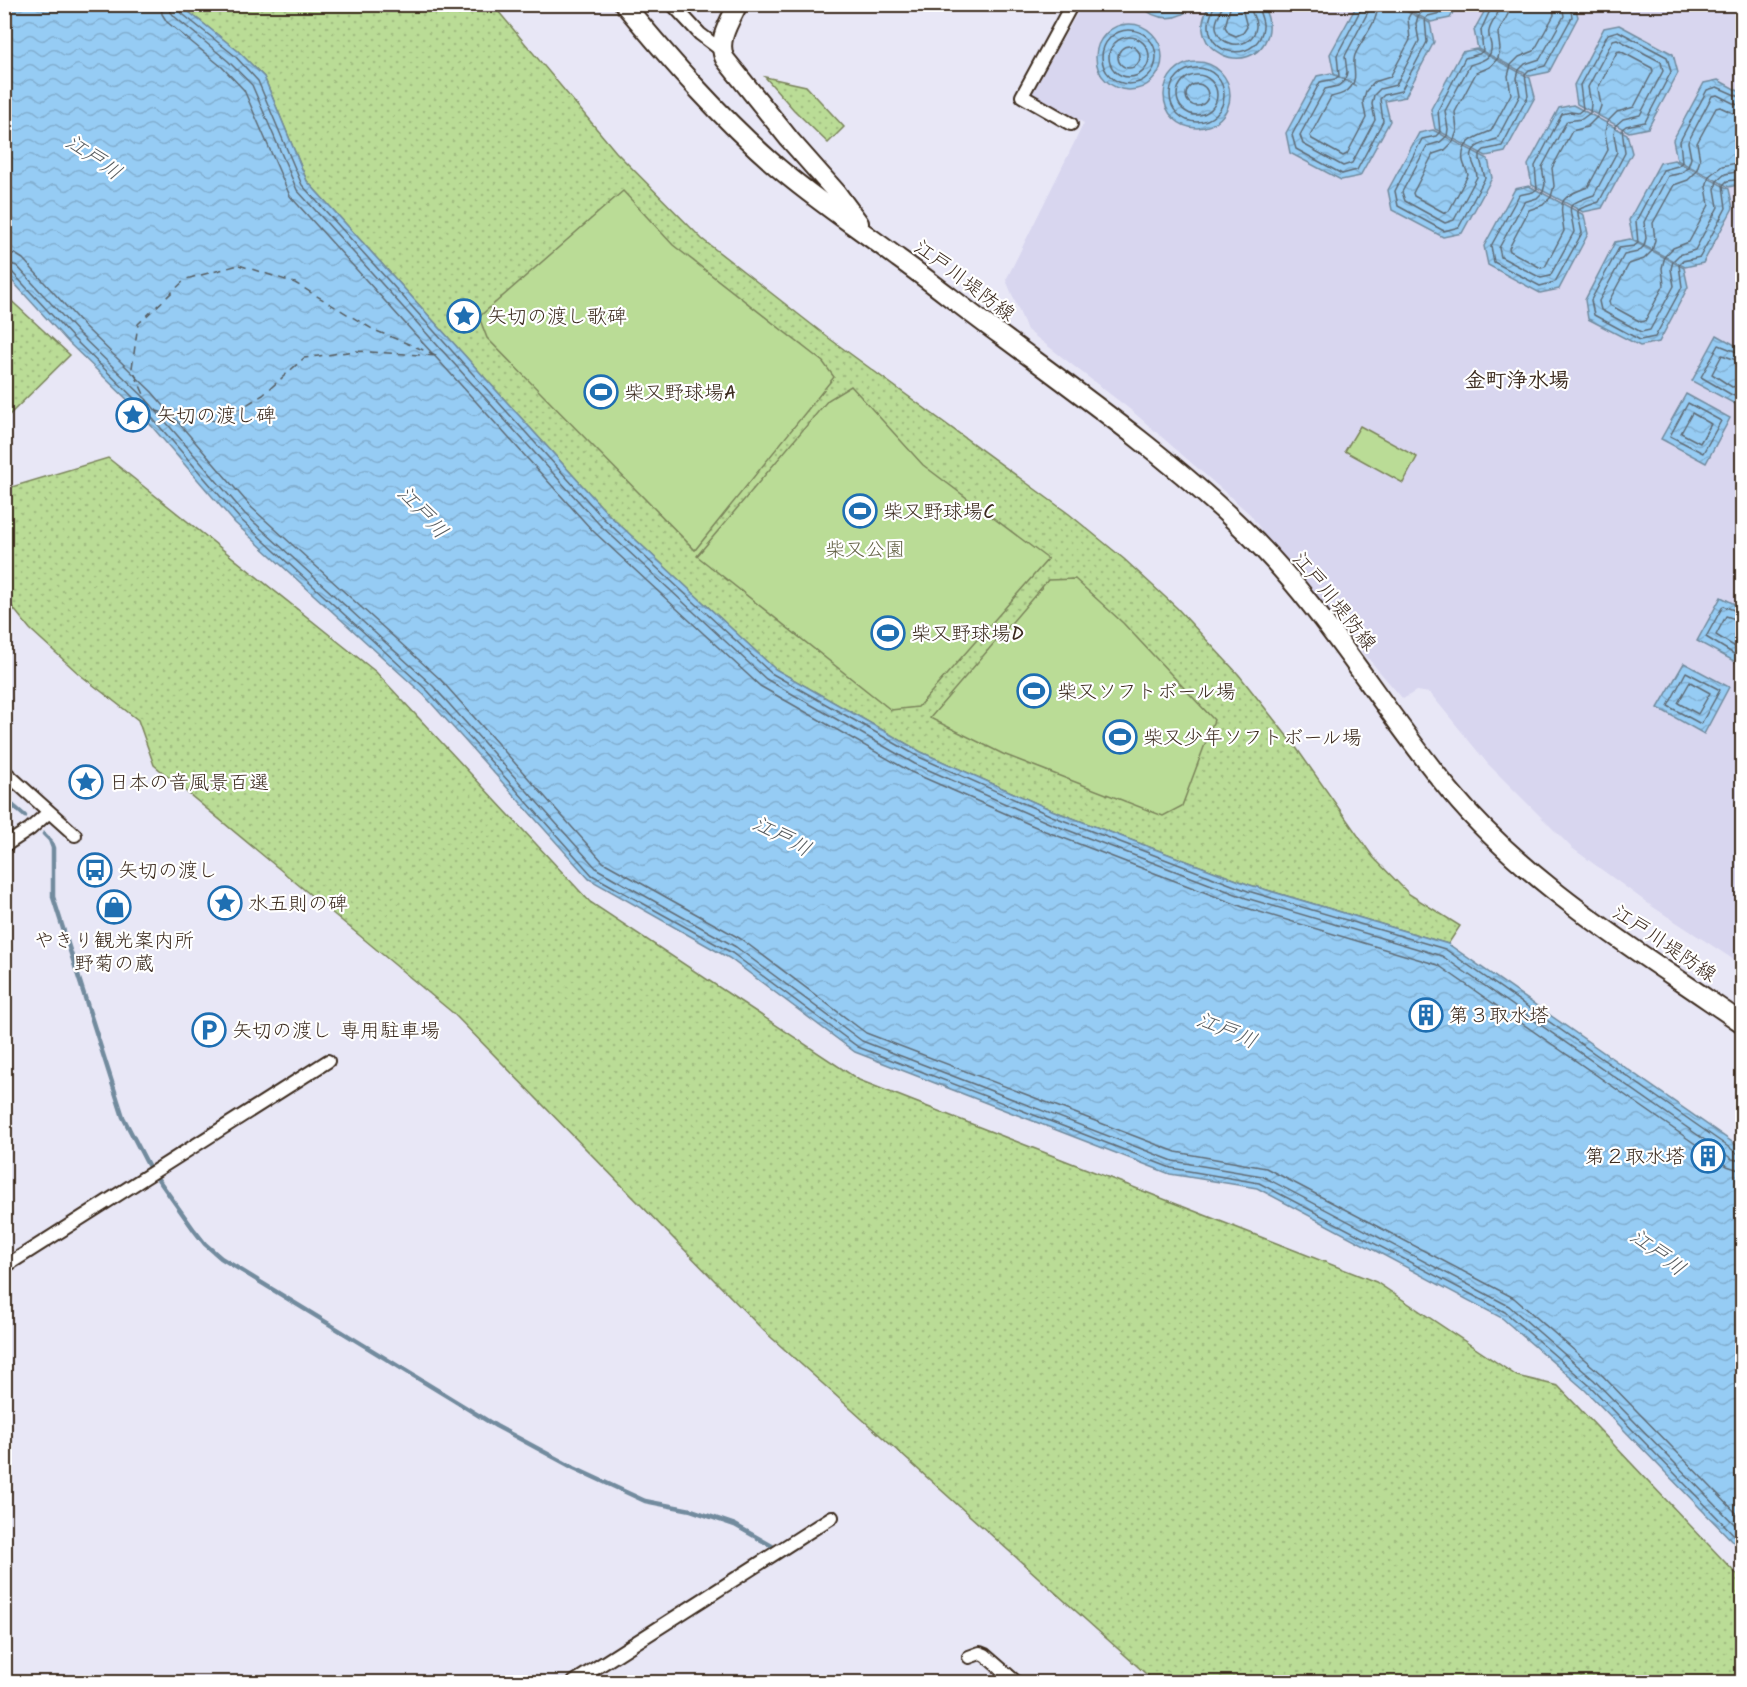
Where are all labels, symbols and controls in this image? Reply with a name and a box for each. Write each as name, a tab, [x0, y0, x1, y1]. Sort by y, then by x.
water label: 江戸川	[58, 127, 128, 190]
street label: 江戸川堤防線	[906, 233, 1021, 330]
place icon: 矢切の渡し歌碑	[446, 298, 482, 334]
place label: 矢切の渡し歌碑	[487, 302, 627, 334]
district label: 金町浄水場	[1465, 365, 1570, 398]
sports icon: 柴又野球場A	[583, 374, 619, 410]
place label: 柴又野球場A	[624, 378, 736, 410]
place icon: 矢切の渡し碑	[115, 397, 151, 433]
place label: 矢切の渡し碑	[156, 401, 276, 433]
water label: 江戸川	[388, 479, 455, 547]
sports icon: 柴又野球場C	[842, 493, 878, 529]
place label: 柴又野球場C	[883, 497, 995, 529]
park label: 柴又公園	[825, 535, 905, 567]
street label: 江戸川堤防線	[1283, 546, 1384, 659]
sports icon: 柴又野球場D	[870, 615, 906, 651]
place label: 柴又野球場D	[911, 619, 1024, 651]
sports icon: 柴又ソフトボール場	[1016, 673, 1052, 709]
place label: 柴又ソフトボール場	[1057, 677, 1236, 709]
sports icon: 柴又少年ソフトボール場	[1102, 719, 1138, 755]
place label: 柴又少年ソフトボール場	[1143, 723, 1362, 755]
place icon: 日本の音風景百選	[68, 764, 104, 800]
place label: 日本の音風景百選	[109, 768, 269, 800]
water label: 江戸川	[746, 808, 817, 867]
bus stop icon: 矢切の渡し	[77, 852, 113, 888]
place label: 矢切の渡し	[118, 856, 218, 888]
place icon: 水五則の碑	[207, 885, 243, 921]
shop icon: やきり観光案内所 野菊の蔵	[96, 889, 132, 925]
place label: 水五則の碑	[248, 889, 348, 921]
street label: 江戸川堤防線	[1605, 898, 1723, 991]
place label: やきり観光案内所 野菊の蔵	[34, 926, 194, 981]
building icon: 第３取水塔	[1408, 997, 1444, 1033]
place label: 第３取水塔	[1449, 1001, 1549, 1033]
water label: 江戸川	[1191, 1004, 1262, 1059]
parking icon: 矢切の渡し 専用駐車場	[191, 1012, 227, 1048]
place label: 矢切の渡し 専用駐車場	[232, 1016, 440, 1048]
building icon: 第２取水塔	[1690, 1138, 1726, 1174]
place label: 第２取水塔	[1585, 1142, 1685, 1174]
water label: 江戸川	[1622, 1221, 1692, 1285]

